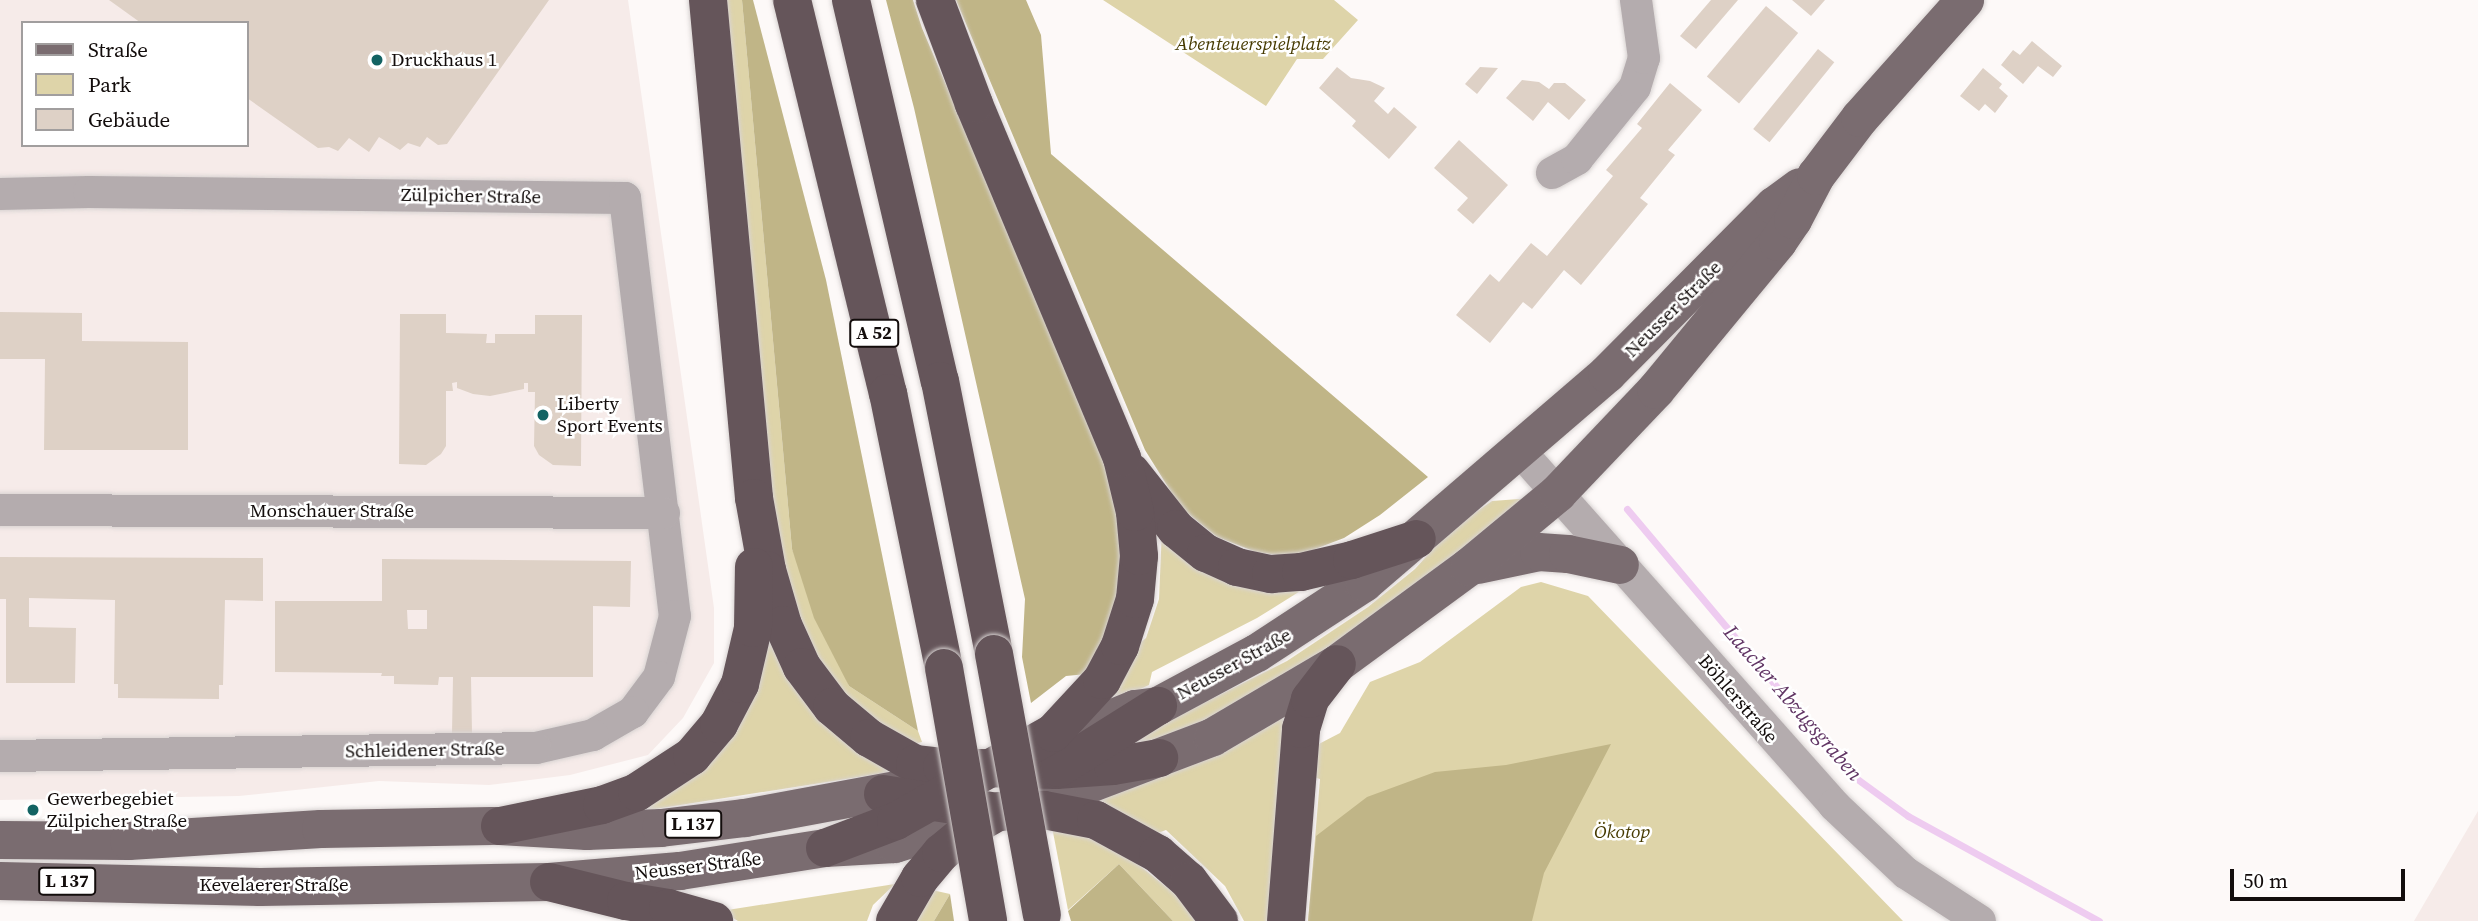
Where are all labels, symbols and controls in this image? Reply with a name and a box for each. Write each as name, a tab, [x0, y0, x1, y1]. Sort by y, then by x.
legend	[21, 21, 248, 147]
park label: Abenteuerspielplatz	[1176, 33, 1330, 55]
text: Straße	[88, 35, 148, 64]
place label: Druckhaus 1	[391, 49, 497, 71]
marker: Druckhaus 1	[369, 52, 385, 68]
text: Park	[88, 70, 131, 99]
text: Gebäude	[88, 105, 170, 134]
street label: Zülpicher Straße	[401, 183, 541, 209]
street label: Neusser Straße	[1620, 256, 1726, 362]
road number: A 52	[848, 318, 900, 348]
place label: Liberty Sport Events	[557, 393, 663, 437]
marker: Liberty Sport Events	[535, 407, 551, 423]
street label: Monschauer Straße	[250, 500, 414, 522]
water label: Laacher Abzugsgraben	[1719, 620, 1867, 786]
street label: Neusser Straße	[1173, 623, 1295, 705]
street label: Böhlerstraße	[1693, 650, 1783, 748]
street label: Schleidener Straße	[345, 737, 505, 763]
place label: Gewerbegebiet Zülpicher Straße	[47, 788, 187, 832]
marker: Gewerbegebiet Zülpicher Straße	[25, 802, 41, 818]
road number: L 137	[663, 810, 723, 838]
park label: Ökotop	[1594, 821, 1650, 843]
street label: Neusser Straße	[633, 847, 763, 885]
scale bar	[2233, 855, 2408, 899]
road number: L 137	[37, 866, 97, 896]
text: 50 m	[2243, 866, 2288, 895]
street label: Kevelaerer Straße	[199, 874, 349, 896]

